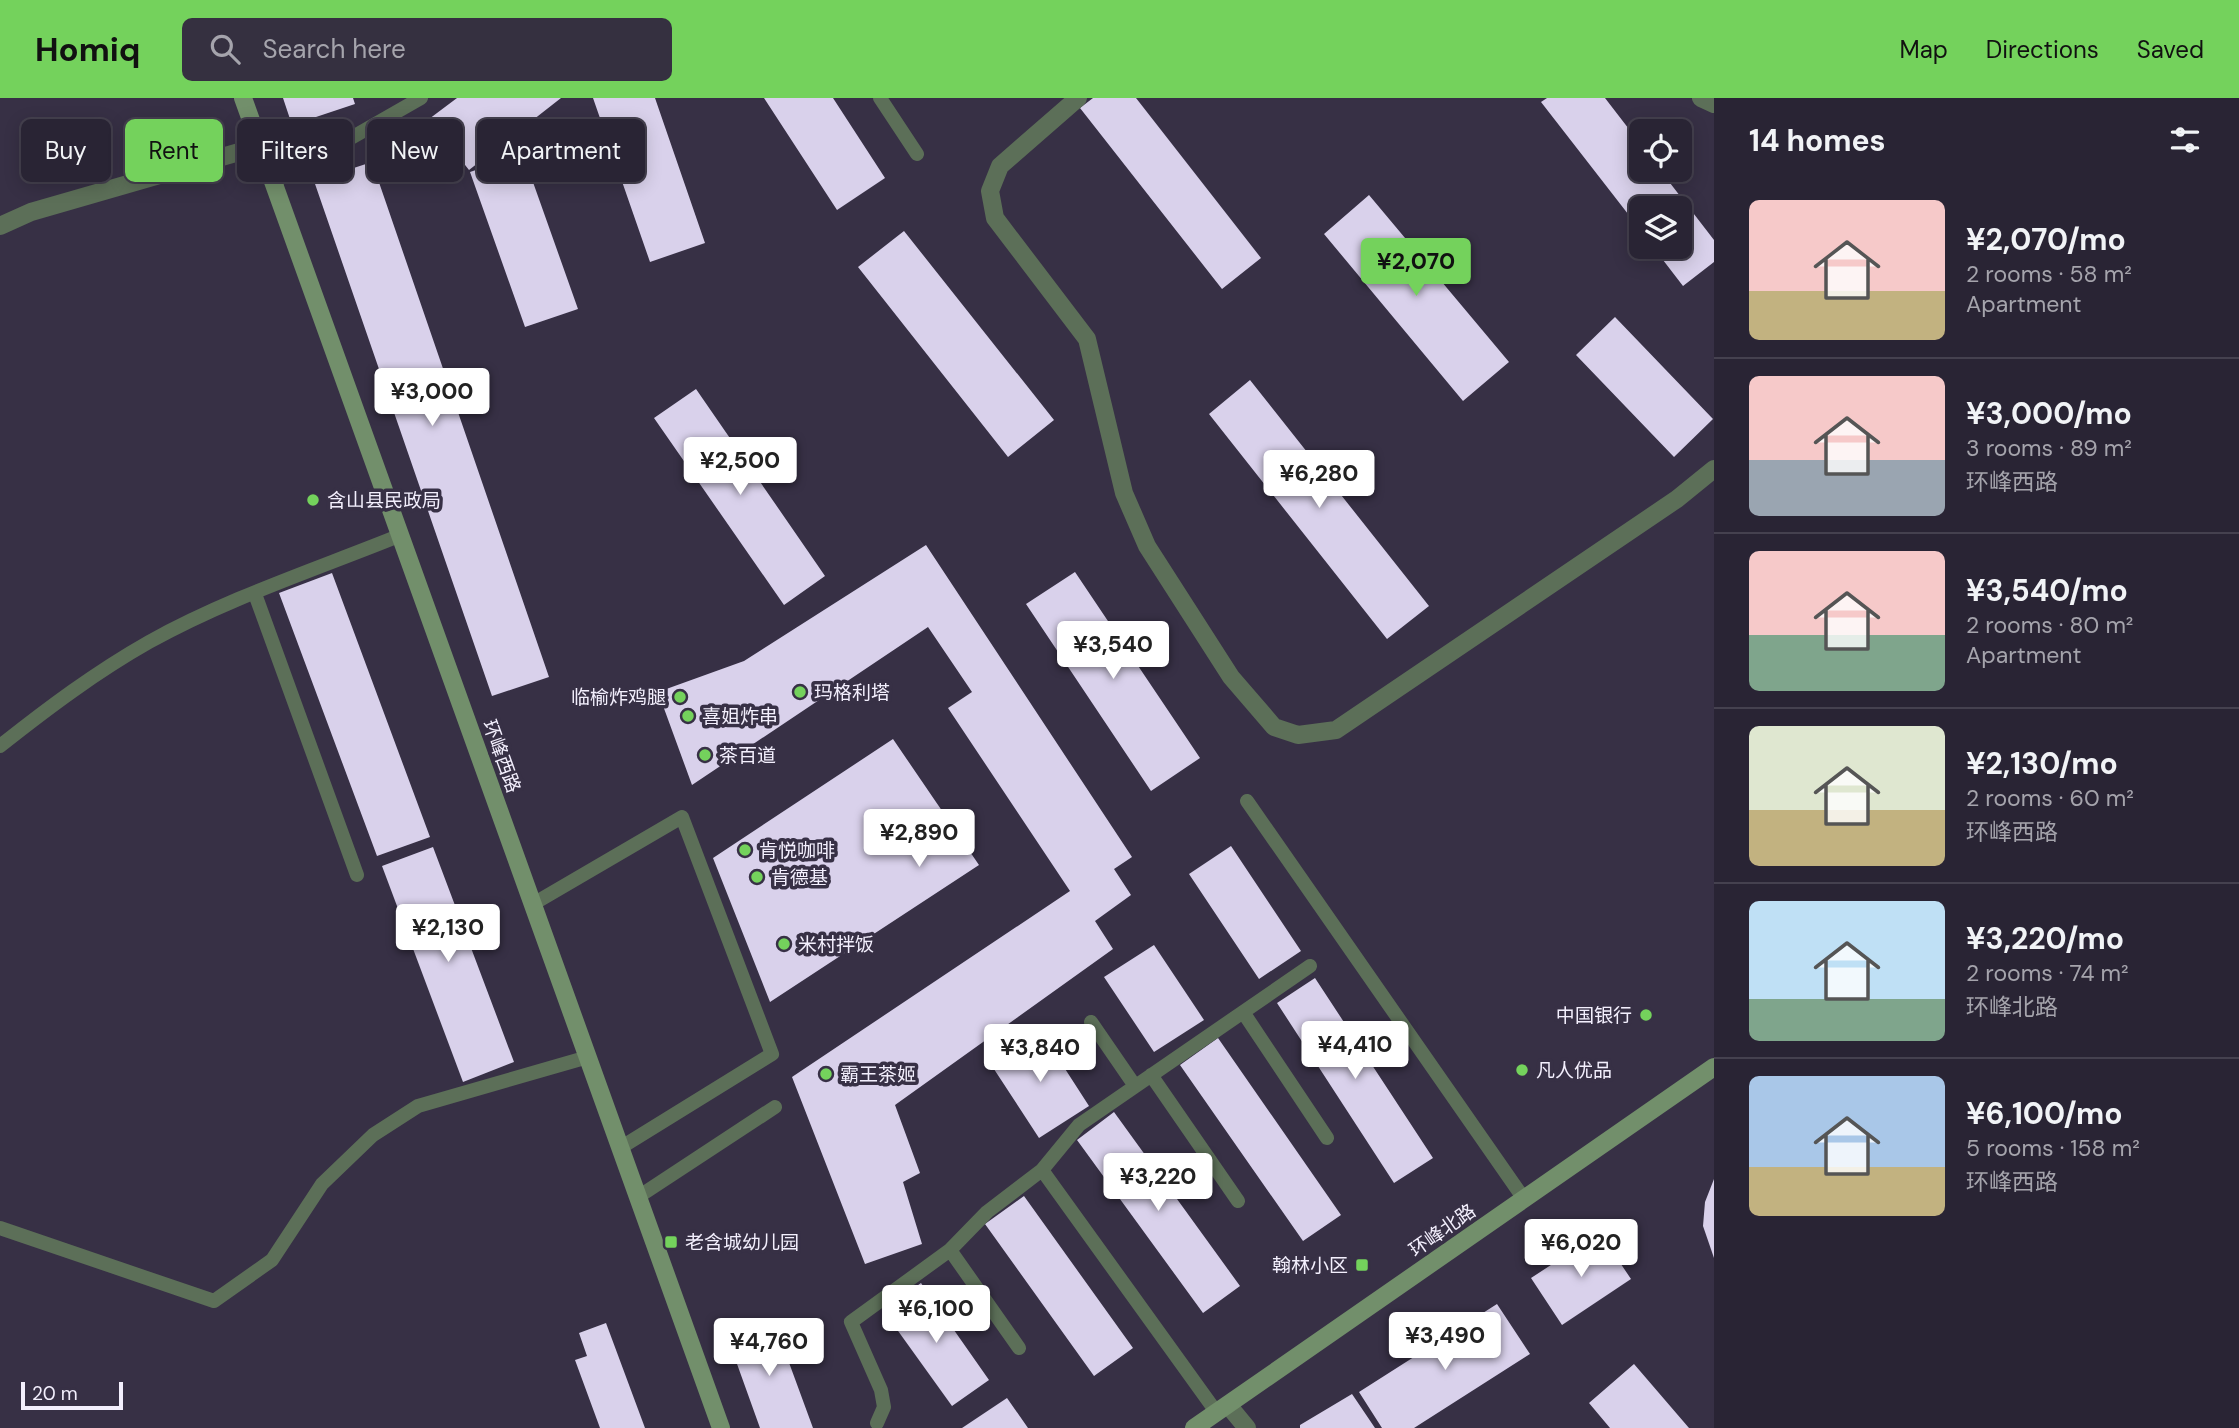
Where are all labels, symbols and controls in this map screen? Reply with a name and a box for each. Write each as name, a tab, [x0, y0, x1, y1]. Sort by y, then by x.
search box	[182, 18, 672, 81]
text: Homiq	[35, 28, 140, 71]
icon: search	[206, 30, 244, 68]
text: Search here	[262, 32, 406, 66]
text: Map	[1900, 34, 1948, 65]
text: Directions	[1986, 34, 2099, 65]
text: Saved	[2137, 34, 2204, 65]
chip: Buy	[21, 119, 111, 182]
chip: Rent	[125, 119, 223, 182]
chip: Filters	[237, 119, 353, 182]
chip: New	[367, 119, 463, 182]
chip: Apartment	[477, 119, 645, 182]
map controls	[1629, 119, 1692, 259]
button: locate	[1629, 119, 1692, 182]
text: 14 homes	[1749, 121, 1886, 160]
icon: filters	[2166, 121, 2204, 159]
button: layers	[1629, 196, 1692, 259]
text: ¥2,070/mo	[1966, 220, 2126, 259]
icon: home	[1805, 228, 1889, 312]
pin: ¥2,070	[1359, 238, 1473, 298]
text: ¥2,070	[1377, 246, 1455, 276]
text: 2 rooms · 58 m²	[1966, 259, 2132, 289]
text: Apartment	[1966, 289, 2081, 319]
pin: ¥3,000	[375, 368, 489, 428]
text: ¥3,000	[390, 376, 474, 406]
text: ¥3,000/mo	[1966, 394, 2132, 433]
icon: home	[1805, 404, 1889, 488]
text: 3 rooms · 89 m²	[1966, 433, 2132, 463]
pin: ¥2,500	[683, 438, 797, 497]
text: ¥2,500	[700, 445, 780, 475]
pin: ¥6,280	[1262, 450, 1376, 510]
text: ¥6,280	[1279, 458, 1359, 488]
text: 环峰西路	[1966, 467, 2058, 497]
place label: 含山县民政局	[327, 488, 441, 513]
marker: 含山县民政局	[305, 492, 321, 508]
text: ¥3,540/mo	[1966, 571, 2128, 610]
icon: home	[1805, 579, 1889, 663]
text: 2 rooms · 80 m²	[1966, 610, 2133, 640]
pin: ¥3,540	[1056, 622, 1170, 681]
text: ¥3,540	[1073, 629, 1153, 659]
text: Apartment	[1966, 640, 2081, 670]
place label: 玛格利塔	[814, 680, 890, 705]
marker: 玛格利塔	[792, 684, 808, 700]
place label: 临榆炸鸡腿	[571, 685, 666, 710]
marker: 临榆炸鸡腿	[672, 689, 688, 705]
place label: 喜姐炸串	[702, 704, 778, 729]
marker: 喜姐炸串	[680, 708, 696, 724]
street label: 环峰西路	[477, 716, 526, 796]
place label: 茶百道	[719, 743, 776, 768]
text: ¥2,130/mo	[1966, 744, 2118, 783]
marker: 茶百道	[697, 747, 713, 763]
icon: home	[1805, 754, 1889, 838]
text: 2 rooms · 60 m²	[1966, 783, 2134, 813]
pin: ¥2,890	[862, 810, 976, 869]
text: ¥2,890	[880, 817, 958, 847]
text: 环峰西路	[1966, 817, 2058, 847]
place label: 肯悦咖啡	[759, 838, 835, 863]
marker: 肯悦咖啡	[737, 842, 753, 858]
place label: 肯德基	[771, 865, 828, 890]
marker: 肯德基	[749, 869, 765, 885]
pin: ¥2,130	[391, 904, 505, 964]
text: ¥2,130	[412, 912, 484, 942]
text: ¥3,220/mo	[1966, 919, 2124, 958]
icon: home	[1805, 929, 1889, 1013]
place label: 米村拌饭	[798, 932, 874, 957]
marker: 米村拌饭	[776, 936, 792, 952]
text: 2 rooms · 74 m²	[1966, 958, 2129, 988]
text: 环峰北路	[1966, 992, 2058, 1022]
place label: 中国银行	[1556, 1003, 1632, 1028]
marker: 中国银行	[1638, 1007, 1654, 1023]
pin: ¥4,410	[1298, 1021, 1412, 1081]
pin: ¥3,840	[983, 1024, 1097, 1084]
text: ¥4,410	[1317, 1029, 1393, 1059]
text: ¥3,840	[1000, 1032, 1080, 1062]
place label: 凡人优品	[1536, 1058, 1612, 1083]
place label: 霸王茶姬	[840, 1062, 916, 1087]
marker: 凡人优品	[1514, 1062, 1530, 1078]
marker: 霸王茶姬	[818, 1066, 834, 1082]
text: ¥6,100/mo	[1966, 1094, 2123, 1133]
icon: home	[1805, 1104, 1889, 1188]
text: 5 rooms · 158 m²	[1966, 1133, 2140, 1163]
pin: ¥3,220	[1101, 1154, 1215, 1213]
text: ¥3,220	[1119, 1161, 1197, 1191]
text: 环峰西路	[1966, 1167, 2058, 1197]
street label: 环峰北路	[1404, 1198, 1481, 1262]
pin: ¥6,020	[1524, 1220, 1638, 1279]
text: ¥6,020	[1541, 1227, 1621, 1257]
place label: 老含城幼儿园	[685, 1230, 799, 1255]
marker: 老含城幼儿园	[663, 1234, 679, 1250]
place label: 翰林小区	[1272, 1253, 1348, 1278]
marker: 翰林小区	[1354, 1257, 1370, 1273]
pin: ¥6,100	[879, 1286, 993, 1345]
text: ¥6,100	[898, 1293, 974, 1323]
pin: ¥3,490	[1388, 1312, 1502, 1372]
pin: ¥4,760	[712, 1318, 826, 1378]
text: ¥3,490	[1405, 1320, 1485, 1350]
text: ¥4,760	[730, 1326, 808, 1356]
scale bar	[21, 1379, 122, 1411]
text: 20 m	[32, 1381, 78, 1406]

